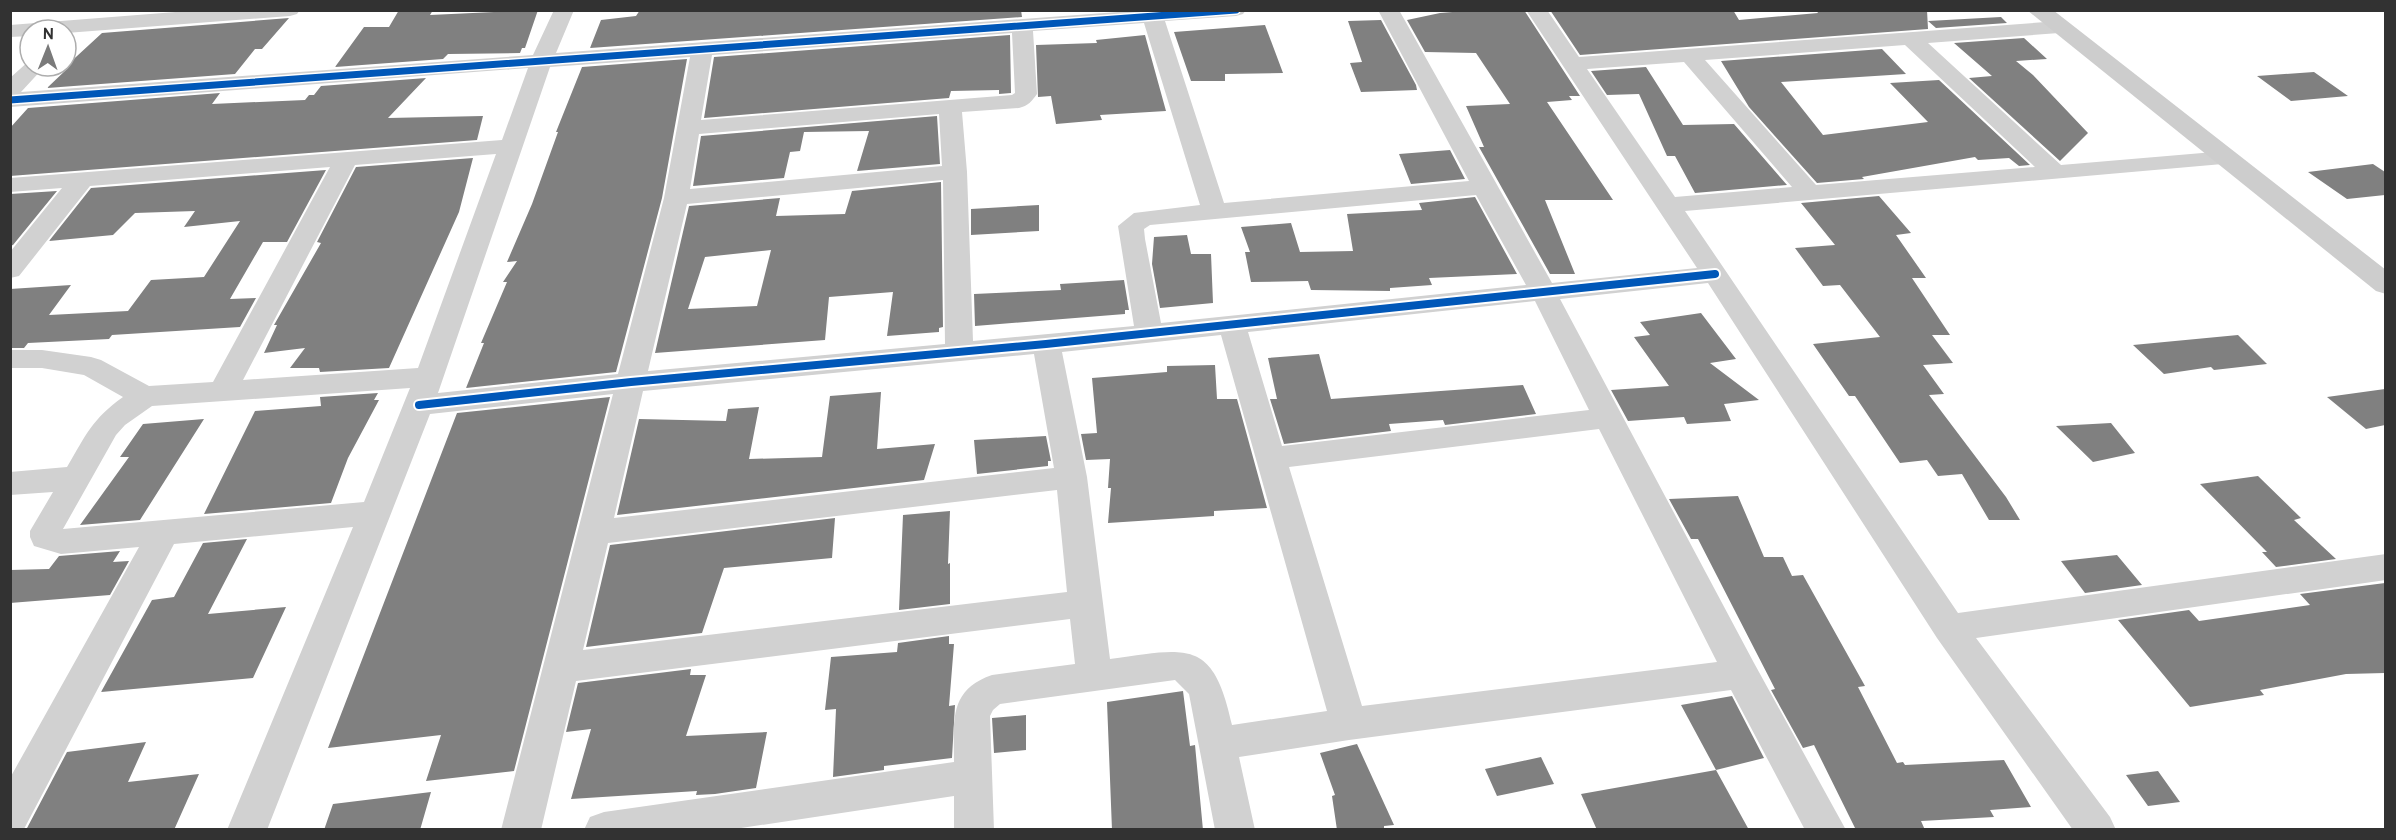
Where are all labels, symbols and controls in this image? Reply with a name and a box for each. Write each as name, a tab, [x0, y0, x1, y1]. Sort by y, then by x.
north arrow	[18, 18, 78, 78]
text: N	[42, 25, 54, 45]

